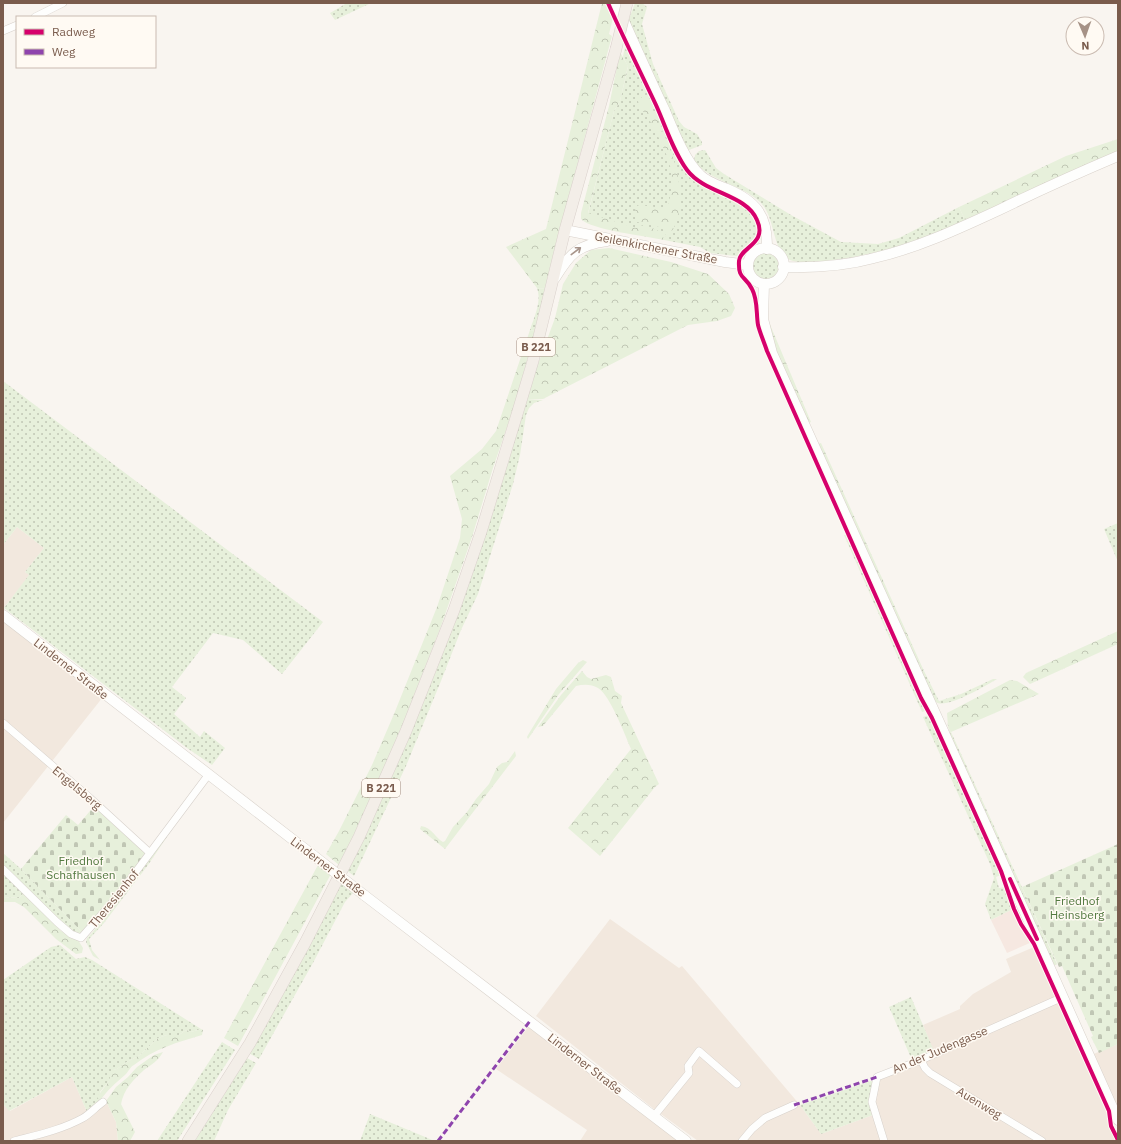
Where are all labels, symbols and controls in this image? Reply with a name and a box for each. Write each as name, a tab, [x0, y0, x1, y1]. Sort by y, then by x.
legend	[16, 16, 156, 68]
north arrow	[1065, 16, 1105, 56]
text: Radweg	[52, 24, 96, 39]
text: N	[1081, 39, 1090, 53]
text: Weg	[52, 44, 76, 59]
street label: Geilenkirchener Straße	[594, 228, 719, 267]
one-way arrow	[570, 247, 581, 255]
road number: B 221	[517, 338, 555, 356]
street label: Linderner Straße	[31, 635, 112, 703]
street label: Engelsberg	[50, 763, 106, 813]
road number: B 221	[362, 779, 400, 797]
street label: Linderner Straße	[288, 833, 369, 900]
park label: Friedhof Schafhausen	[46, 853, 116, 882]
street label: Theresienhof	[86, 866, 142, 931]
park label: Friedhof Heinsberg	[1050, 893, 1105, 922]
street label: An der Judengasse	[890, 1022, 990, 1076]
street label: Linderner Straße	[545, 1030, 626, 1098]
street label: Auenweg	[954, 1083, 1005, 1122]

